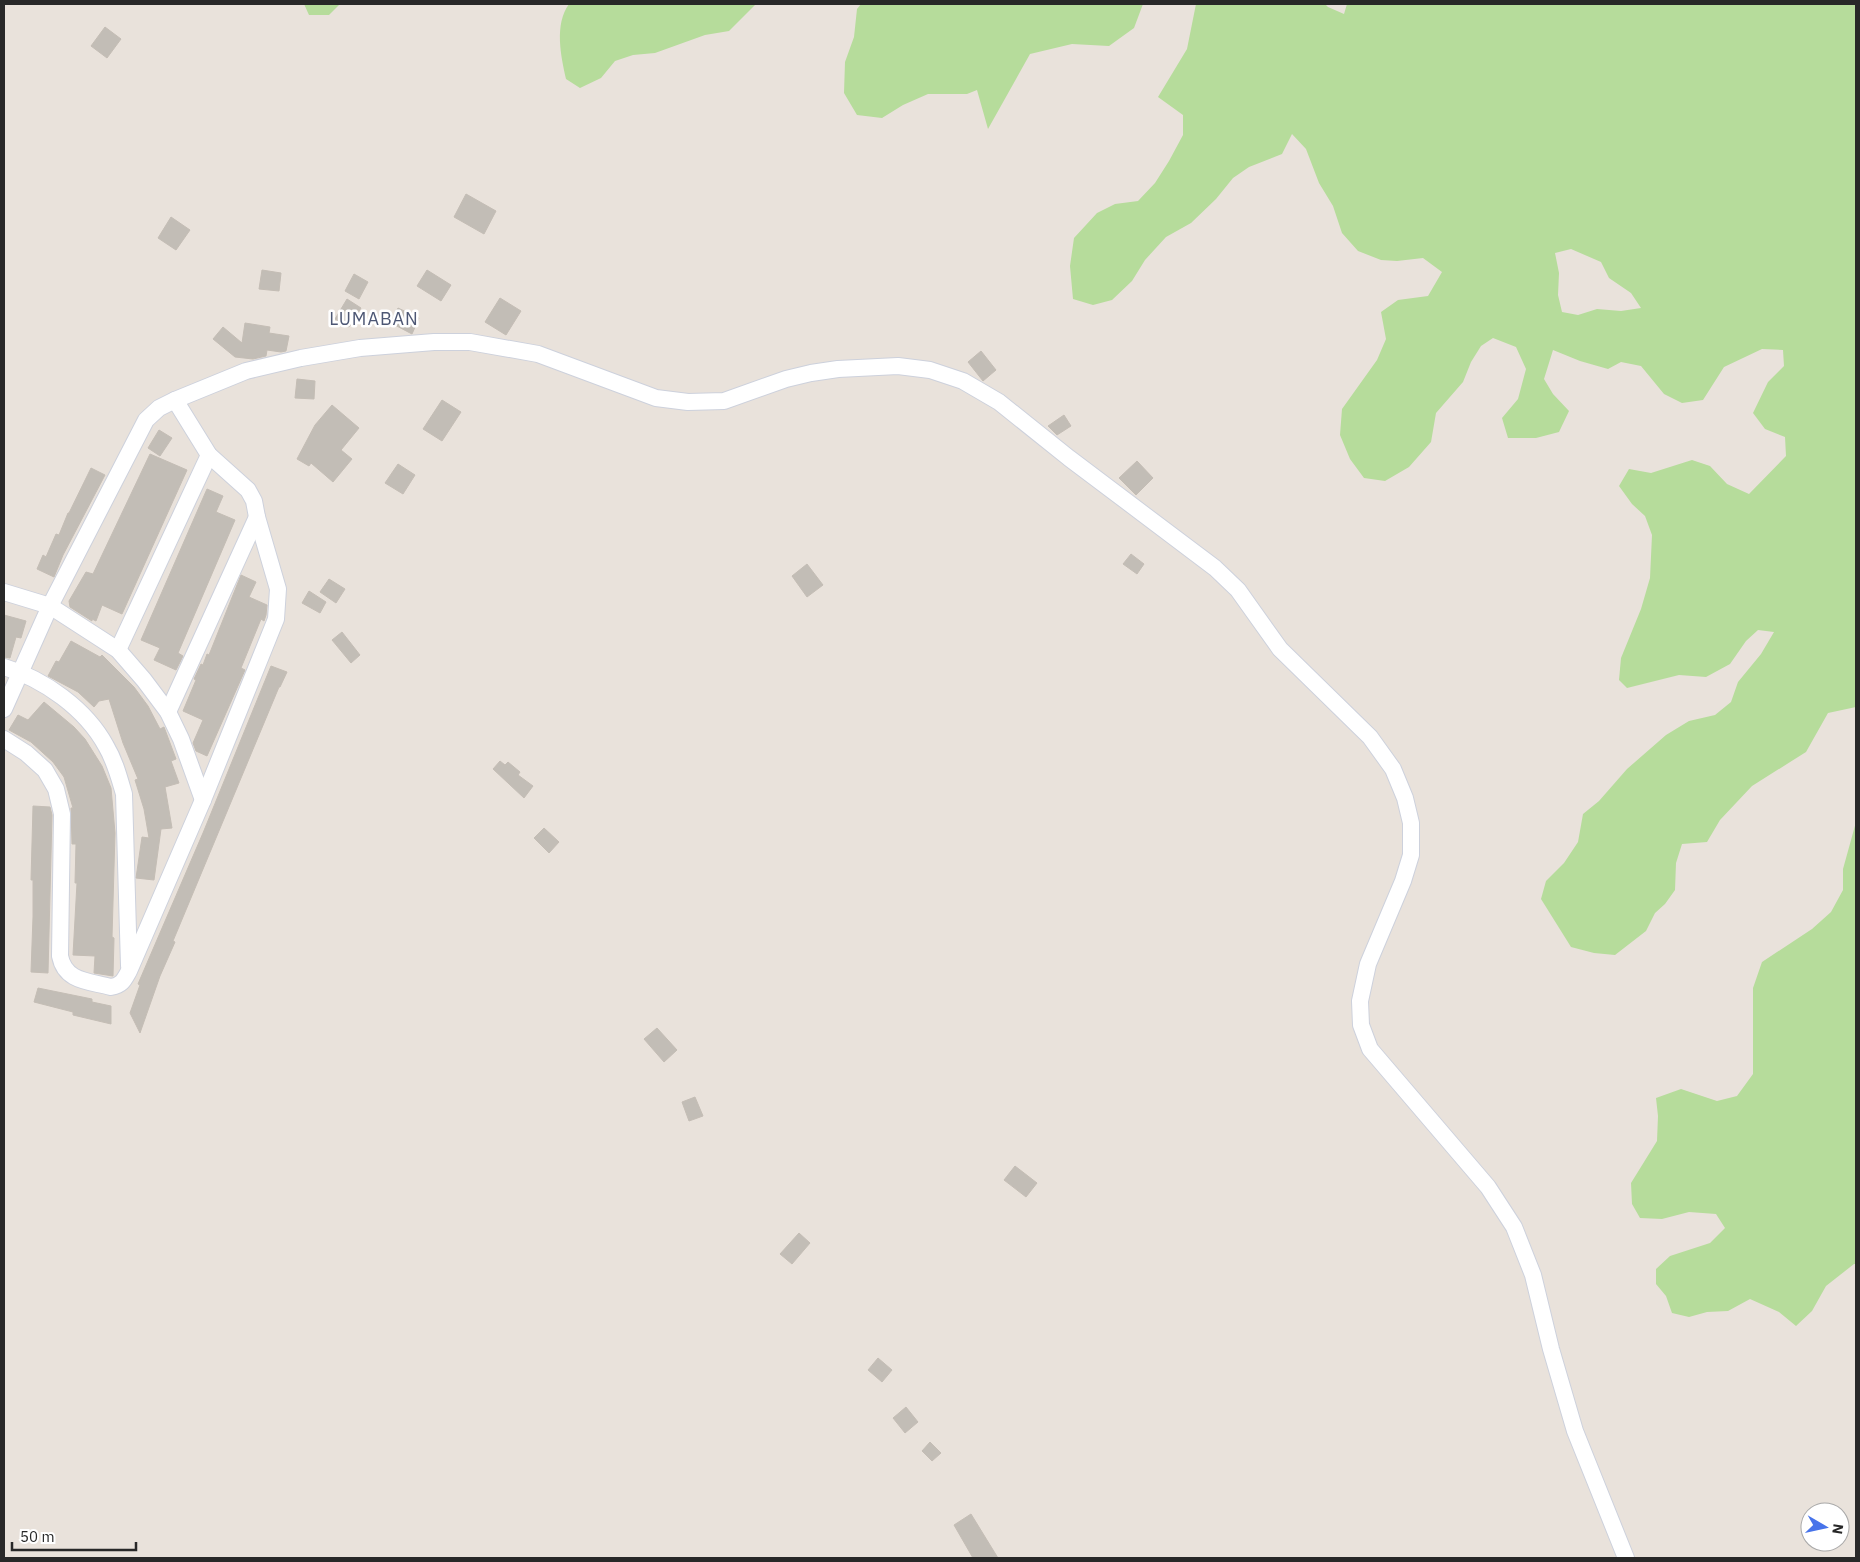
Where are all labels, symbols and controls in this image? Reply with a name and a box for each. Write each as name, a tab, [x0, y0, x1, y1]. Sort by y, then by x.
district label: LUMABAN	[329, 307, 419, 330]
north arrow	[1800, 1502, 1850, 1552]
scale bar	[12, 1520, 136, 1552]
text: N	[1828, 1523, 1848, 1535]
text: 50 m	[20, 1527, 55, 1546]

